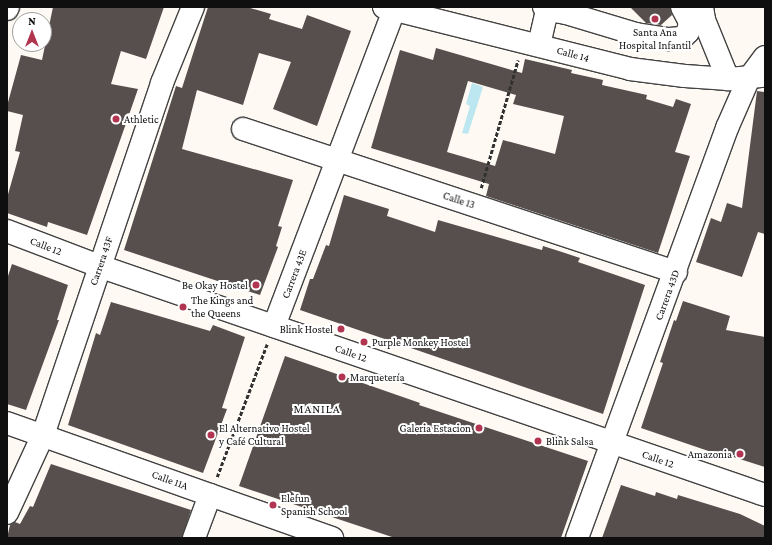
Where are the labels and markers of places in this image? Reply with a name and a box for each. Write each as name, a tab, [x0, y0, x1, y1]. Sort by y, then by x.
marker: Santa Ana Hospital Infantil	[649, 13, 661, 25]
place label: Santa Ana Hospital Infantil	[619, 26, 691, 52]
place label: Athletic	[124, 112, 159, 126]
marker: Athletic	[111, 114, 121, 124]
place label: Be Okay Hostel	[182, 278, 248, 292]
marker: Be Okay Hostel	[251, 280, 261, 290]
place label: The Kings and the Queens	[191, 294, 253, 320]
marker: The Kings and the Queens	[178, 302, 188, 312]
place label: Blink Hostel	[280, 322, 333, 336]
marker: Blink Hostel	[336, 324, 346, 334]
place label: Purple Monkey Hostel	[372, 335, 469, 349]
marker: Purple Monkey Hostel	[359, 337, 369, 347]
place label: Marquetería	[350, 370, 404, 384]
marker: Marquetería	[337, 372, 347, 382]
place label: Galeria Estacion	[400, 421, 471, 435]
place label: El Alternativo Hostel y Café Cultural	[219, 422, 310, 448]
marker: Galeria Estacion	[474, 423, 484, 433]
marker: El Alternativo Hostel y Café Cultural	[206, 430, 216, 440]
place label: Blink Salsa	[546, 434, 594, 448]
marker: Blink Salsa	[533, 436, 543, 446]
place label: Amazonia	[688, 447, 732, 461]
marker: Amazonia	[735, 449, 745, 459]
place label: Elefun Spanish School	[281, 492, 347, 518]
marker: Elefun Spanish School	[268, 500, 278, 510]

